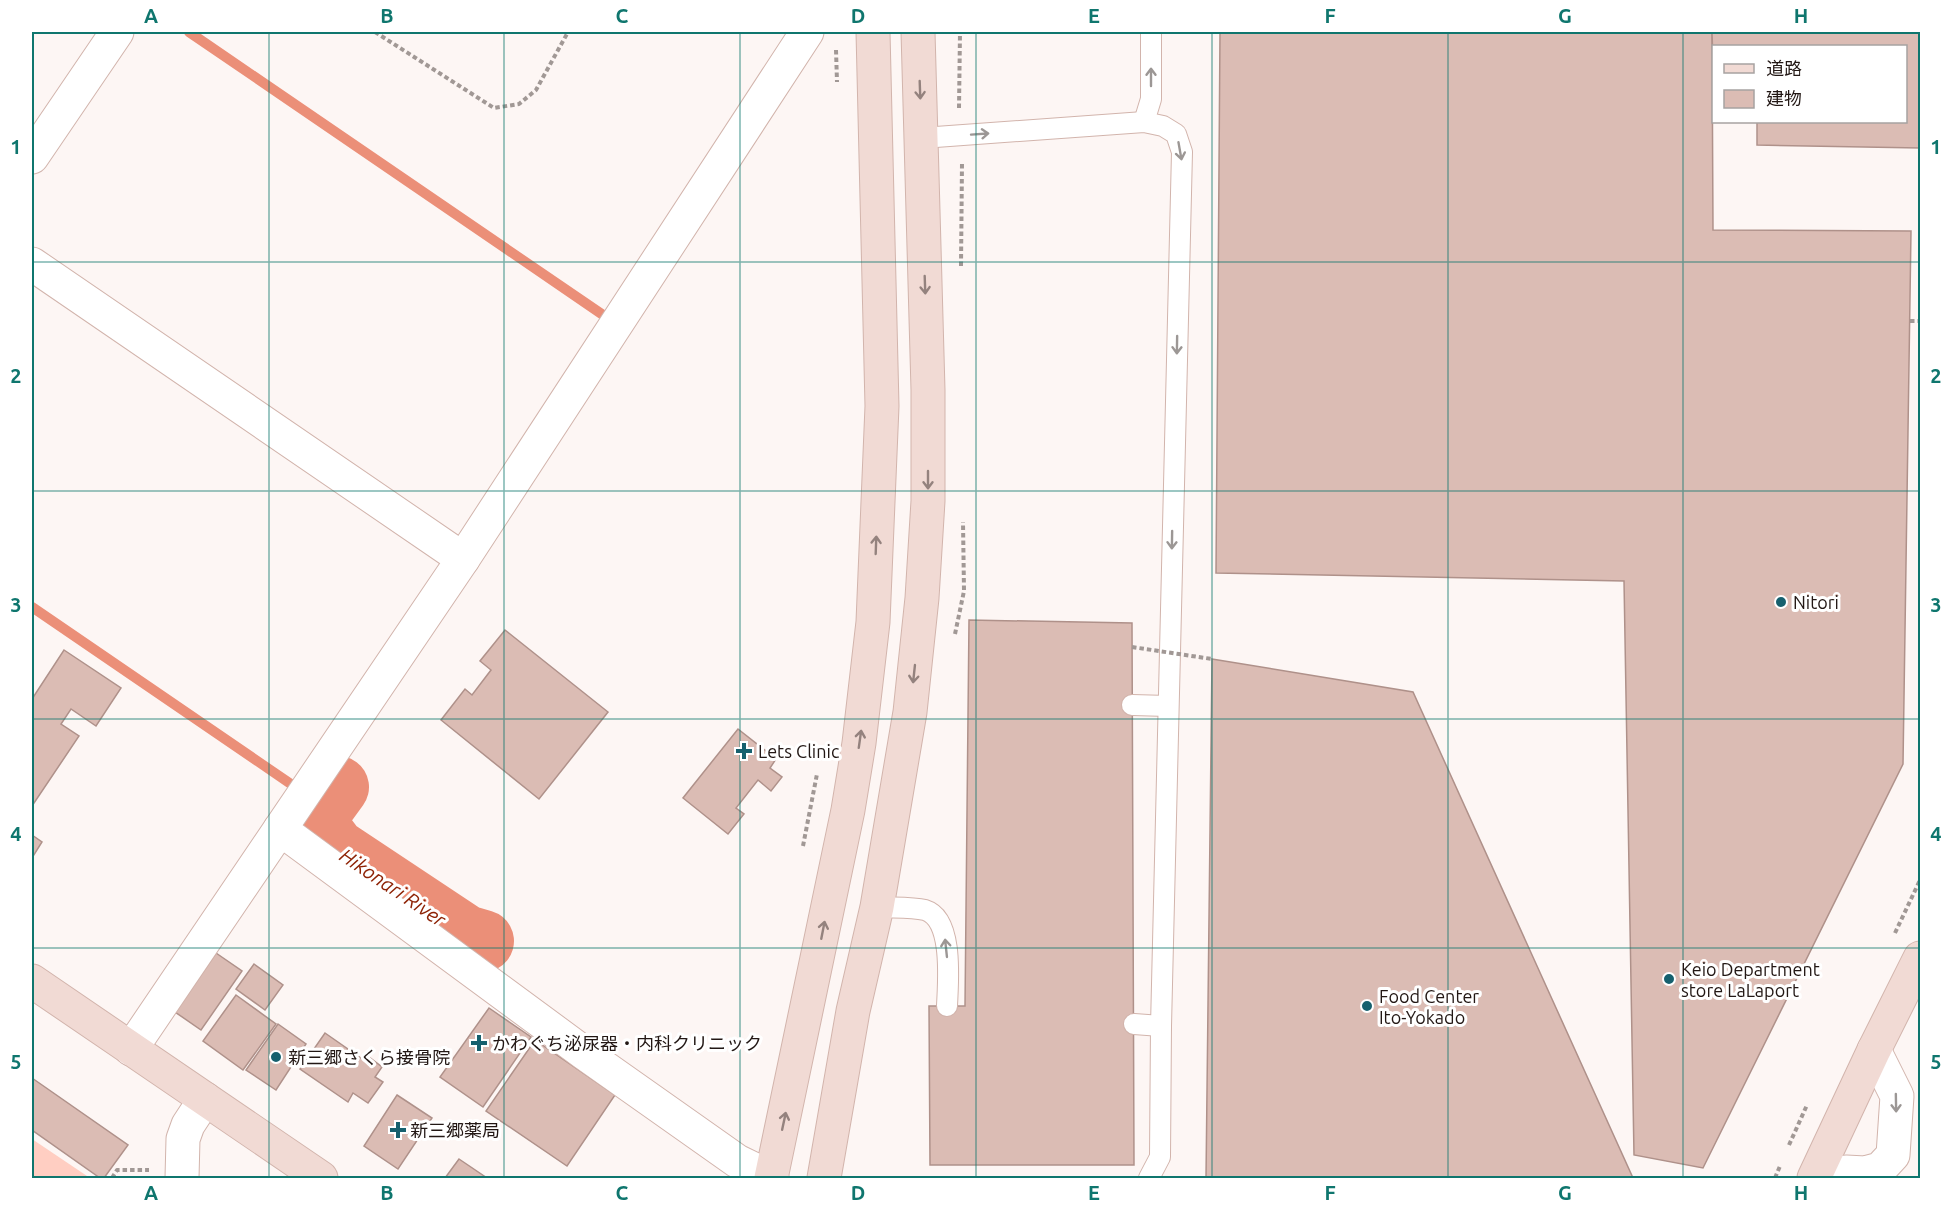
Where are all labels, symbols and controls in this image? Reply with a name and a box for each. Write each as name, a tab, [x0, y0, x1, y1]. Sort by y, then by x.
text: A	[144, 4, 158, 27]
text: B	[380, 4, 394, 27]
text: C	[616, 4, 629, 27]
text: D	[851, 4, 865, 27]
text: E	[1088, 4, 1100, 27]
text: F	[1324, 4, 1336, 27]
text: G	[1558, 4, 1572, 27]
text: H	[1794, 4, 1808, 27]
legend	[1712, 45, 1907, 123]
text: 道路	[1766, 58, 1802, 78]
one-way arrow	[1145, 67, 1157, 87]
one-way arrow	[915, 79, 926, 99]
text: 建物	[1766, 88, 1802, 108]
one-way arrow	[970, 128, 990, 139]
text: 1	[10, 135, 22, 158]
text: 1	[1930, 135, 1942, 158]
one-way arrow	[1175, 140, 1186, 160]
one-way arrow	[920, 274, 931, 294]
one-way arrow	[1171, 335, 1183, 355]
text: 2	[10, 364, 22, 387]
text: 2	[1930, 364, 1942, 387]
one-way arrow	[922, 469, 934, 489]
one-way arrow	[1167, 530, 1178, 550]
one-way arrow	[871, 535, 882, 555]
place label: Nitori	[1793, 592, 1839, 612]
text: 3	[10, 593, 22, 616]
text: 3	[1930, 593, 1942, 616]
marker: Nitori	[1774, 595, 1788, 609]
one-way arrow	[908, 664, 919, 684]
one-way arrow	[854, 729, 865, 749]
place label: Lets Clinic	[758, 741, 839, 761]
marker: Lets Clinic	[735, 742, 753, 760]
text: 4	[10, 822, 22, 845]
text: 4	[1930, 822, 1942, 845]
water label: Hikonari River	[336, 843, 451, 932]
one-way arrow	[818, 921, 829, 941]
one-way arrow	[940, 938, 951, 958]
place label: Keio Department store LaLaport	[1681, 959, 1820, 1000]
marker: Keio Department store LaLaport	[1662, 972, 1676, 986]
place label: Food Center Ito-Yokado	[1379, 986, 1479, 1027]
marker: Food Center Ito-Yokado	[1360, 999, 1374, 1013]
place label: かわぐち泌尿器・内科クリニック	[492, 1033, 762, 1053]
marker: かわぐち泌尿器・内科クリニック	[470, 1034, 488, 1052]
place label: 新三郷さくら接骨院	[288, 1047, 450, 1067]
text: 5	[10, 1050, 22, 1073]
marker: 新三郷さくら接骨院	[269, 1050, 283, 1064]
text: 5	[1930, 1050, 1942, 1073]
one-way arrow	[1890, 1093, 1902, 1113]
one-way arrow	[778, 1112, 790, 1131]
place label: 新三郷薬局	[410, 1120, 500, 1140]
marker: 新三郷薬局	[391, 1123, 405, 1137]
text: A	[144, 1181, 158, 1204]
text: B	[380, 1181, 394, 1204]
text: C	[616, 1181, 629, 1204]
text: D	[851, 1181, 865, 1204]
text: E	[1088, 1181, 1100, 1204]
text: F	[1324, 1181, 1336, 1204]
text: G	[1558, 1181, 1572, 1204]
text: H	[1794, 1181, 1808, 1204]

